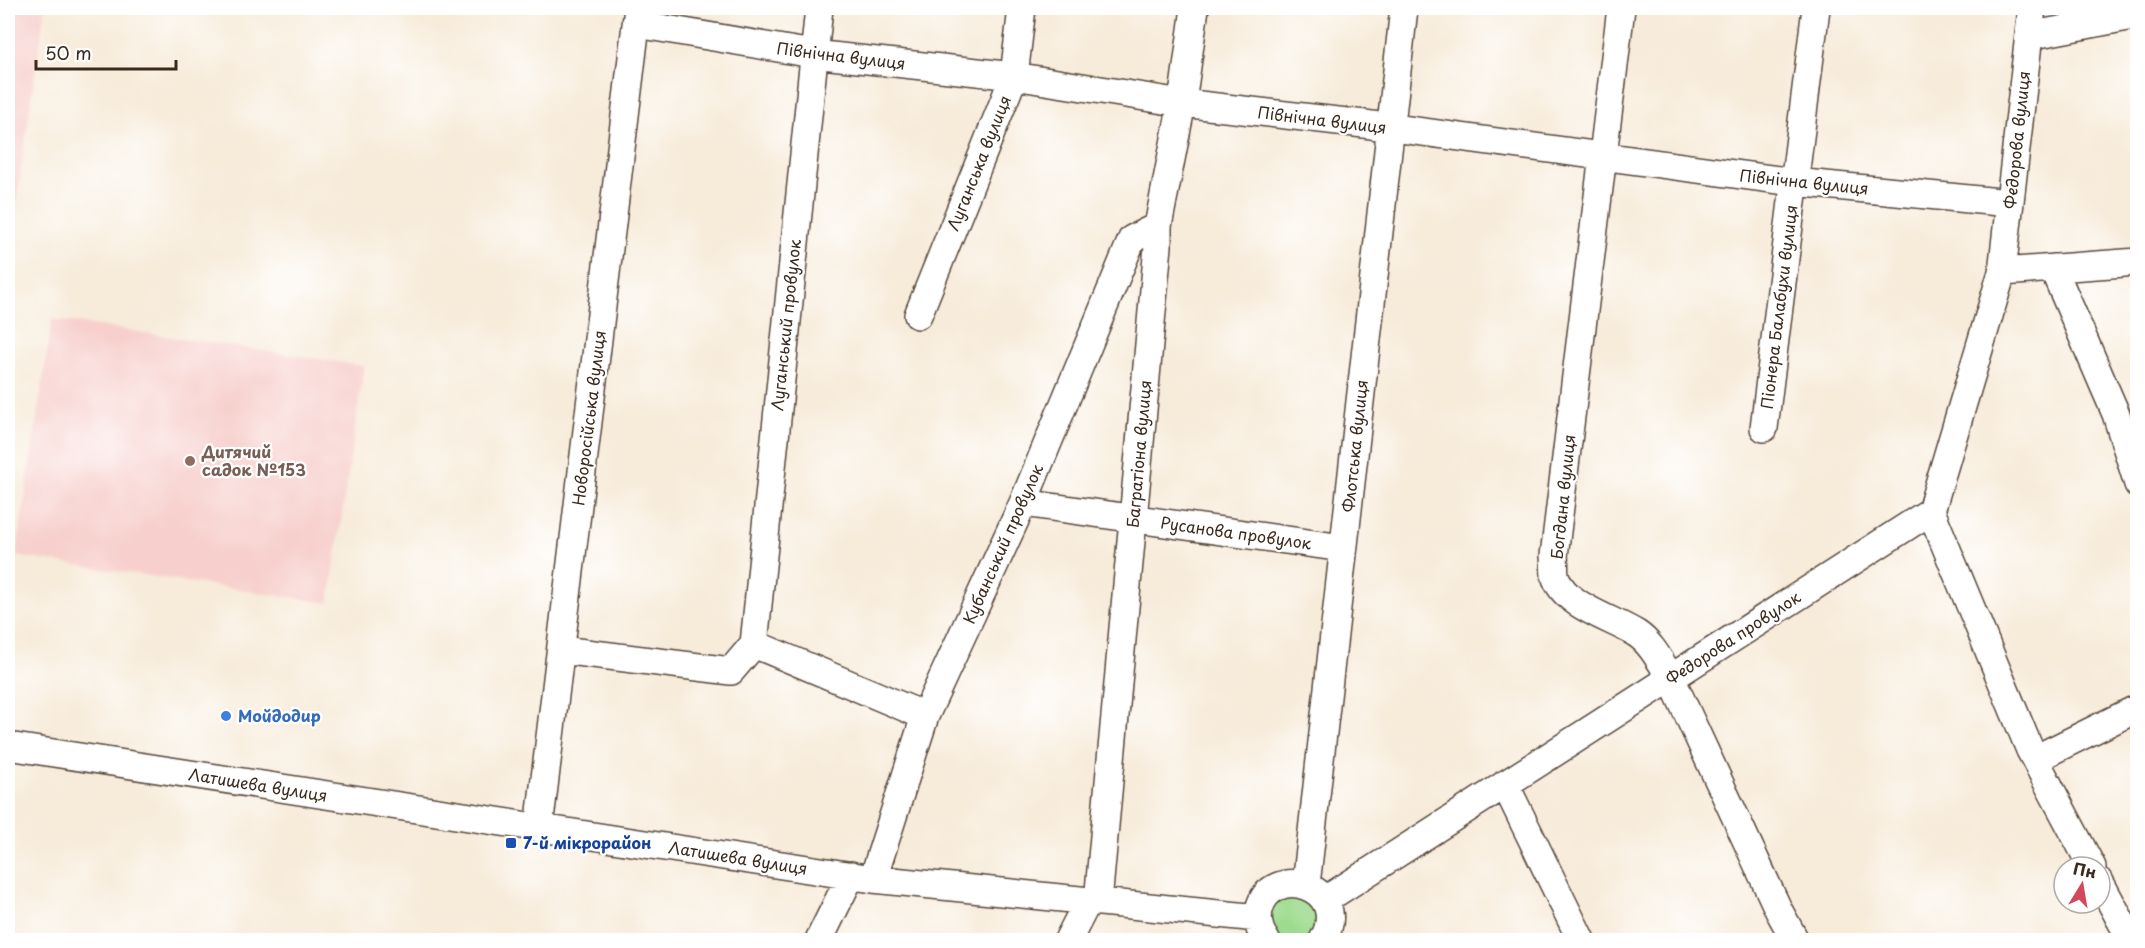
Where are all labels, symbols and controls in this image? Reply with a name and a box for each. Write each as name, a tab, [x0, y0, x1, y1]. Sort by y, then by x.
scale bar	[36, 33, 176, 71]
street label: Північна вулиця	[775, 35, 907, 75]
text: 50 m	[45, 39, 92, 66]
street label: Федорова вулиця	[1997, 70, 2035, 210]
street label: Луганська вулиця	[940, 91, 1016, 234]
street label: Північна вулиця	[1256, 99, 1388, 139]
street label: Північна вулиця	[1738, 162, 1870, 200]
street label: Піонера Балабухи вулиця	[1754, 203, 1802, 410]
street label: Луганський провулок	[764, 237, 806, 412]
street label: Новоросійська вулиця	[565, 329, 611, 507]
street label: Флотська вулиця	[1335, 378, 1373, 513]
street label: Багратіона вулиця	[1120, 379, 1156, 529]
street label: Богдана вулиця	[1544, 433, 1581, 561]
place label: Дитячий садок №153	[201, 439, 306, 481]
marker: Дитячий садок №153	[183, 454, 197, 468]
street label: Кубанський провулок	[956, 459, 1048, 627]
street label: Русанова провулок	[1159, 510, 1314, 555]
street label: Федорова провулок	[1660, 584, 1805, 690]
place label: Мойдодир	[238, 703, 321, 727]
marker: Мойдодир	[219, 709, 233, 723]
street label: Латишева вулиця	[187, 761, 329, 807]
place label: 7-й мікрорайон	[523, 830, 652, 854]
street label: Латишева вулиця	[667, 834, 809, 880]
marker: 7-й мікрорайон	[504, 836, 518, 850]
north arrow	[2052, 855, 2112, 915]
text: Пн	[2071, 855, 2099, 883]

